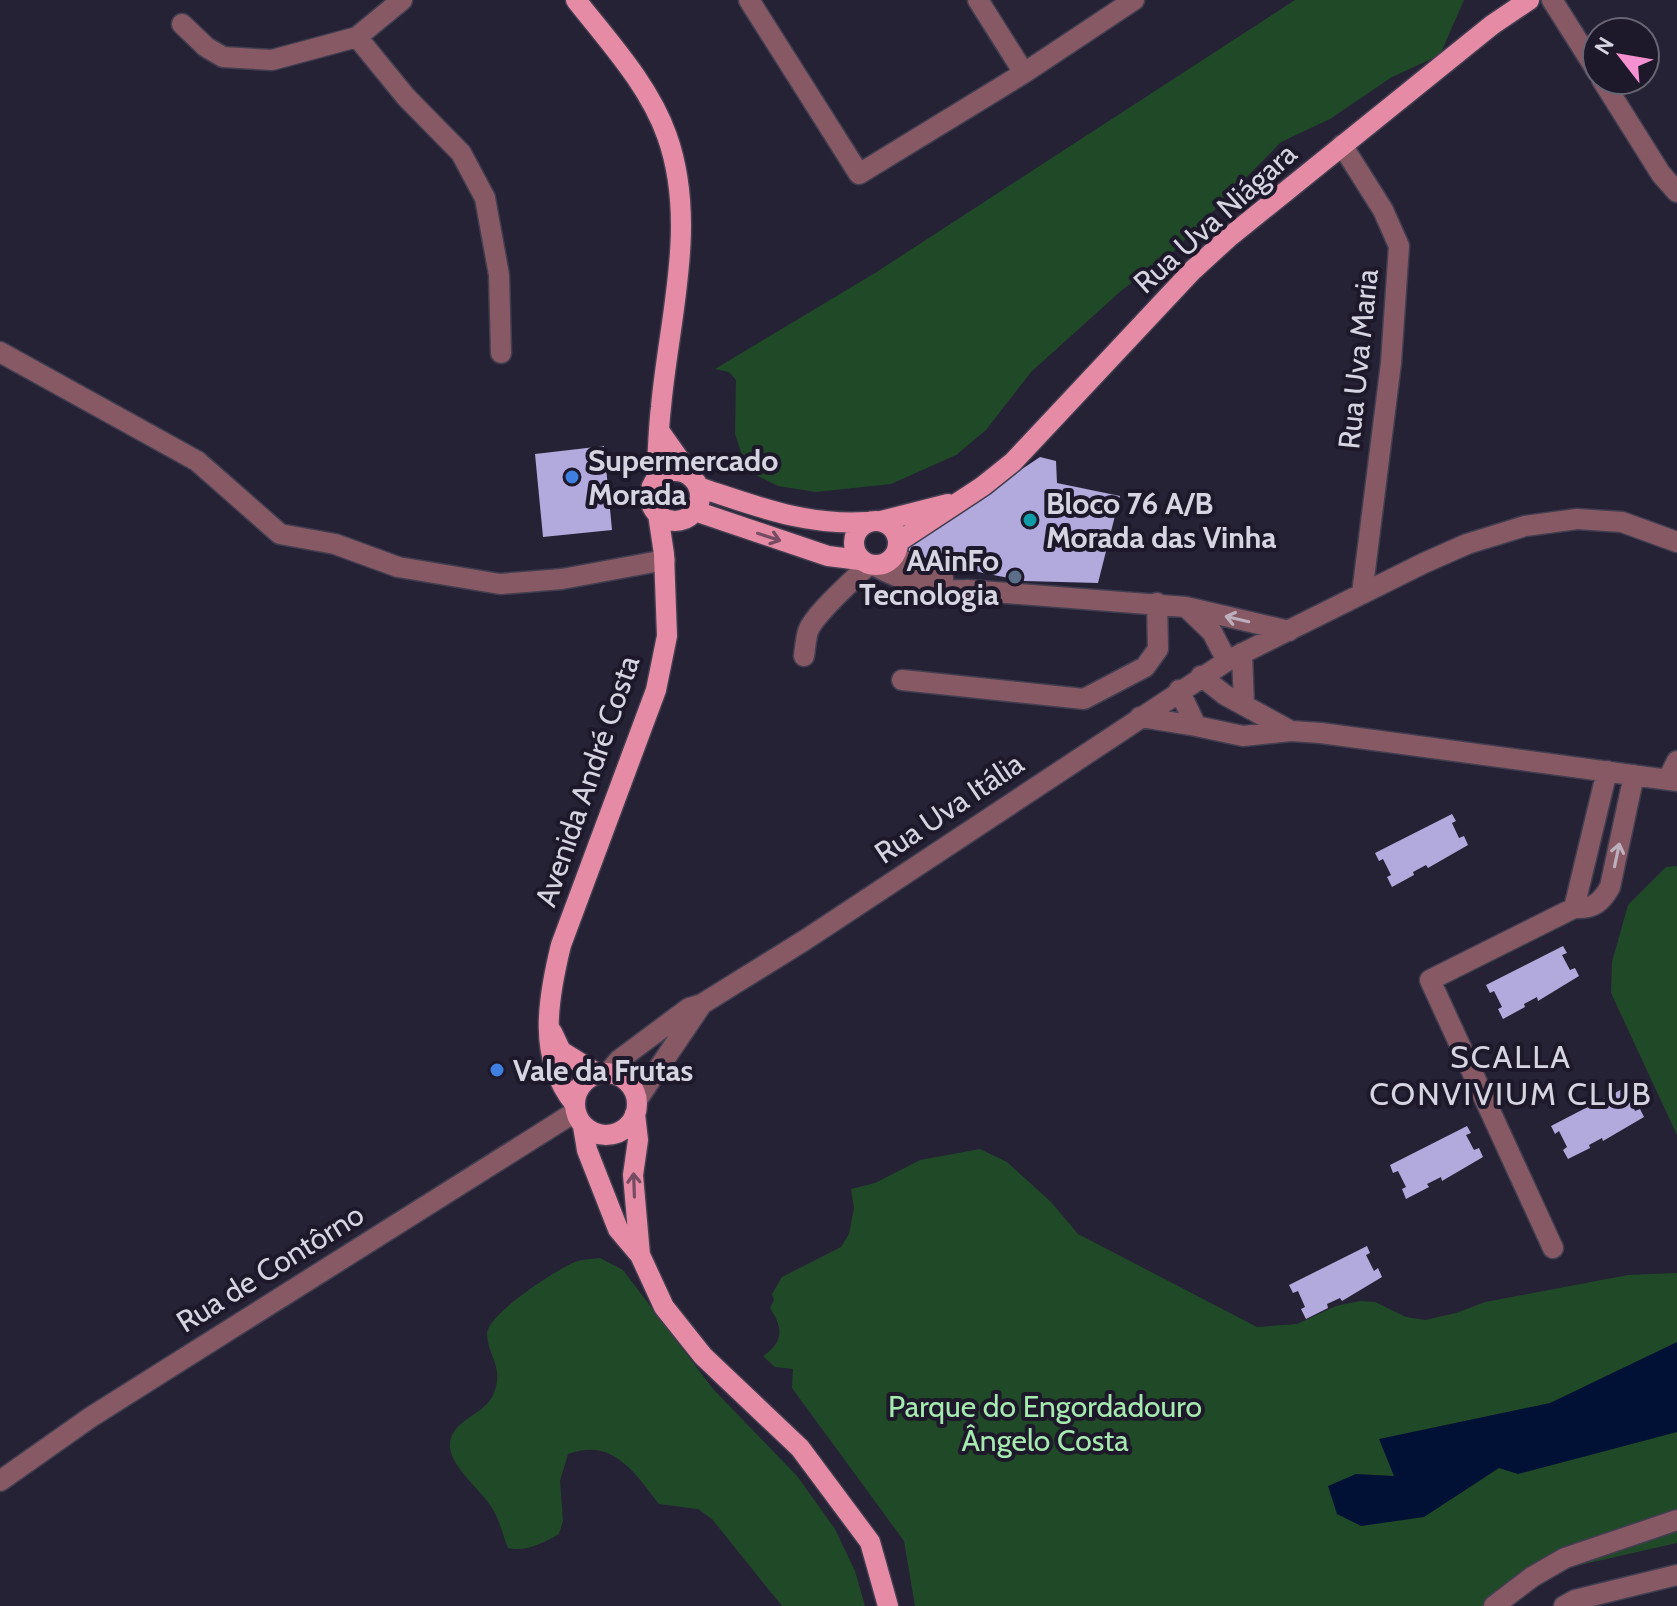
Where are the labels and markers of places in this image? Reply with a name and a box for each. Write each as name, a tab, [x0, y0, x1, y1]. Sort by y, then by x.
place label: Supermercado Morada	[588, 442, 778, 513]
marker: Supermercado Morada	[563, 468, 581, 486]
place label: Bloco 76 A/B Morada das Vinha	[1046, 485, 1276, 556]
marker: Bloco 76 A/B Morada das Vinha	[1021, 511, 1039, 529]
place label: AAinFo Tecnologia	[859, 542, 999, 613]
marker: AAinFo Tecnologia	[1006, 568, 1024, 586]
place label: Vale da Frutas	[513, 1052, 693, 1089]
marker: Vale da Frutas	[488, 1061, 506, 1079]

